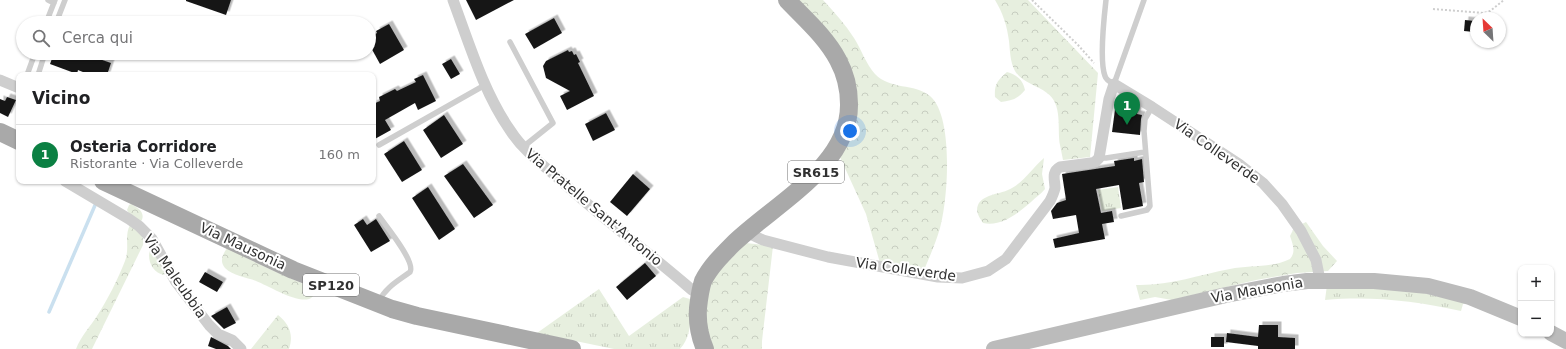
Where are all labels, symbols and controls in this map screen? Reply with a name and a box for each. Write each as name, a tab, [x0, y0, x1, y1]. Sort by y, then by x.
north arrow	[1470, 12, 1506, 48]
search box	[16, 16, 376, 60]
icon: search	[30, 27, 52, 49]
text: Cerca qui	[62, 29, 133, 47]
text: Vicino	[32, 88, 90, 108]
pin: 1	[1114, 92, 1140, 125]
street label: Via Colleverde	[1171, 116, 1263, 186]
your location	[840, 121, 860, 141]
text: Osteria Corridore	[70, 138, 217, 156]
street label: Via Pratelle Sant'Antonio	[523, 145, 665, 269]
text: 1	[40, 147, 50, 162]
text: 160 m	[318, 147, 360, 162]
text: Ristorante · Via Colleverde	[70, 156, 243, 171]
road number: SR615	[788, 161, 844, 183]
street label: Via Mausonia	[198, 219, 288, 273]
street label: Via Maleubbia	[140, 231, 210, 321]
street label: Via Colleverde	[855, 254, 957, 284]
map controls	[1518, 265, 1554, 337]
button: +	[1518, 265, 1554, 301]
road number: SP120	[303, 274, 359, 296]
street label: Via Mausonia	[1210, 274, 1304, 306]
button: −	[1518, 301, 1554, 337]

